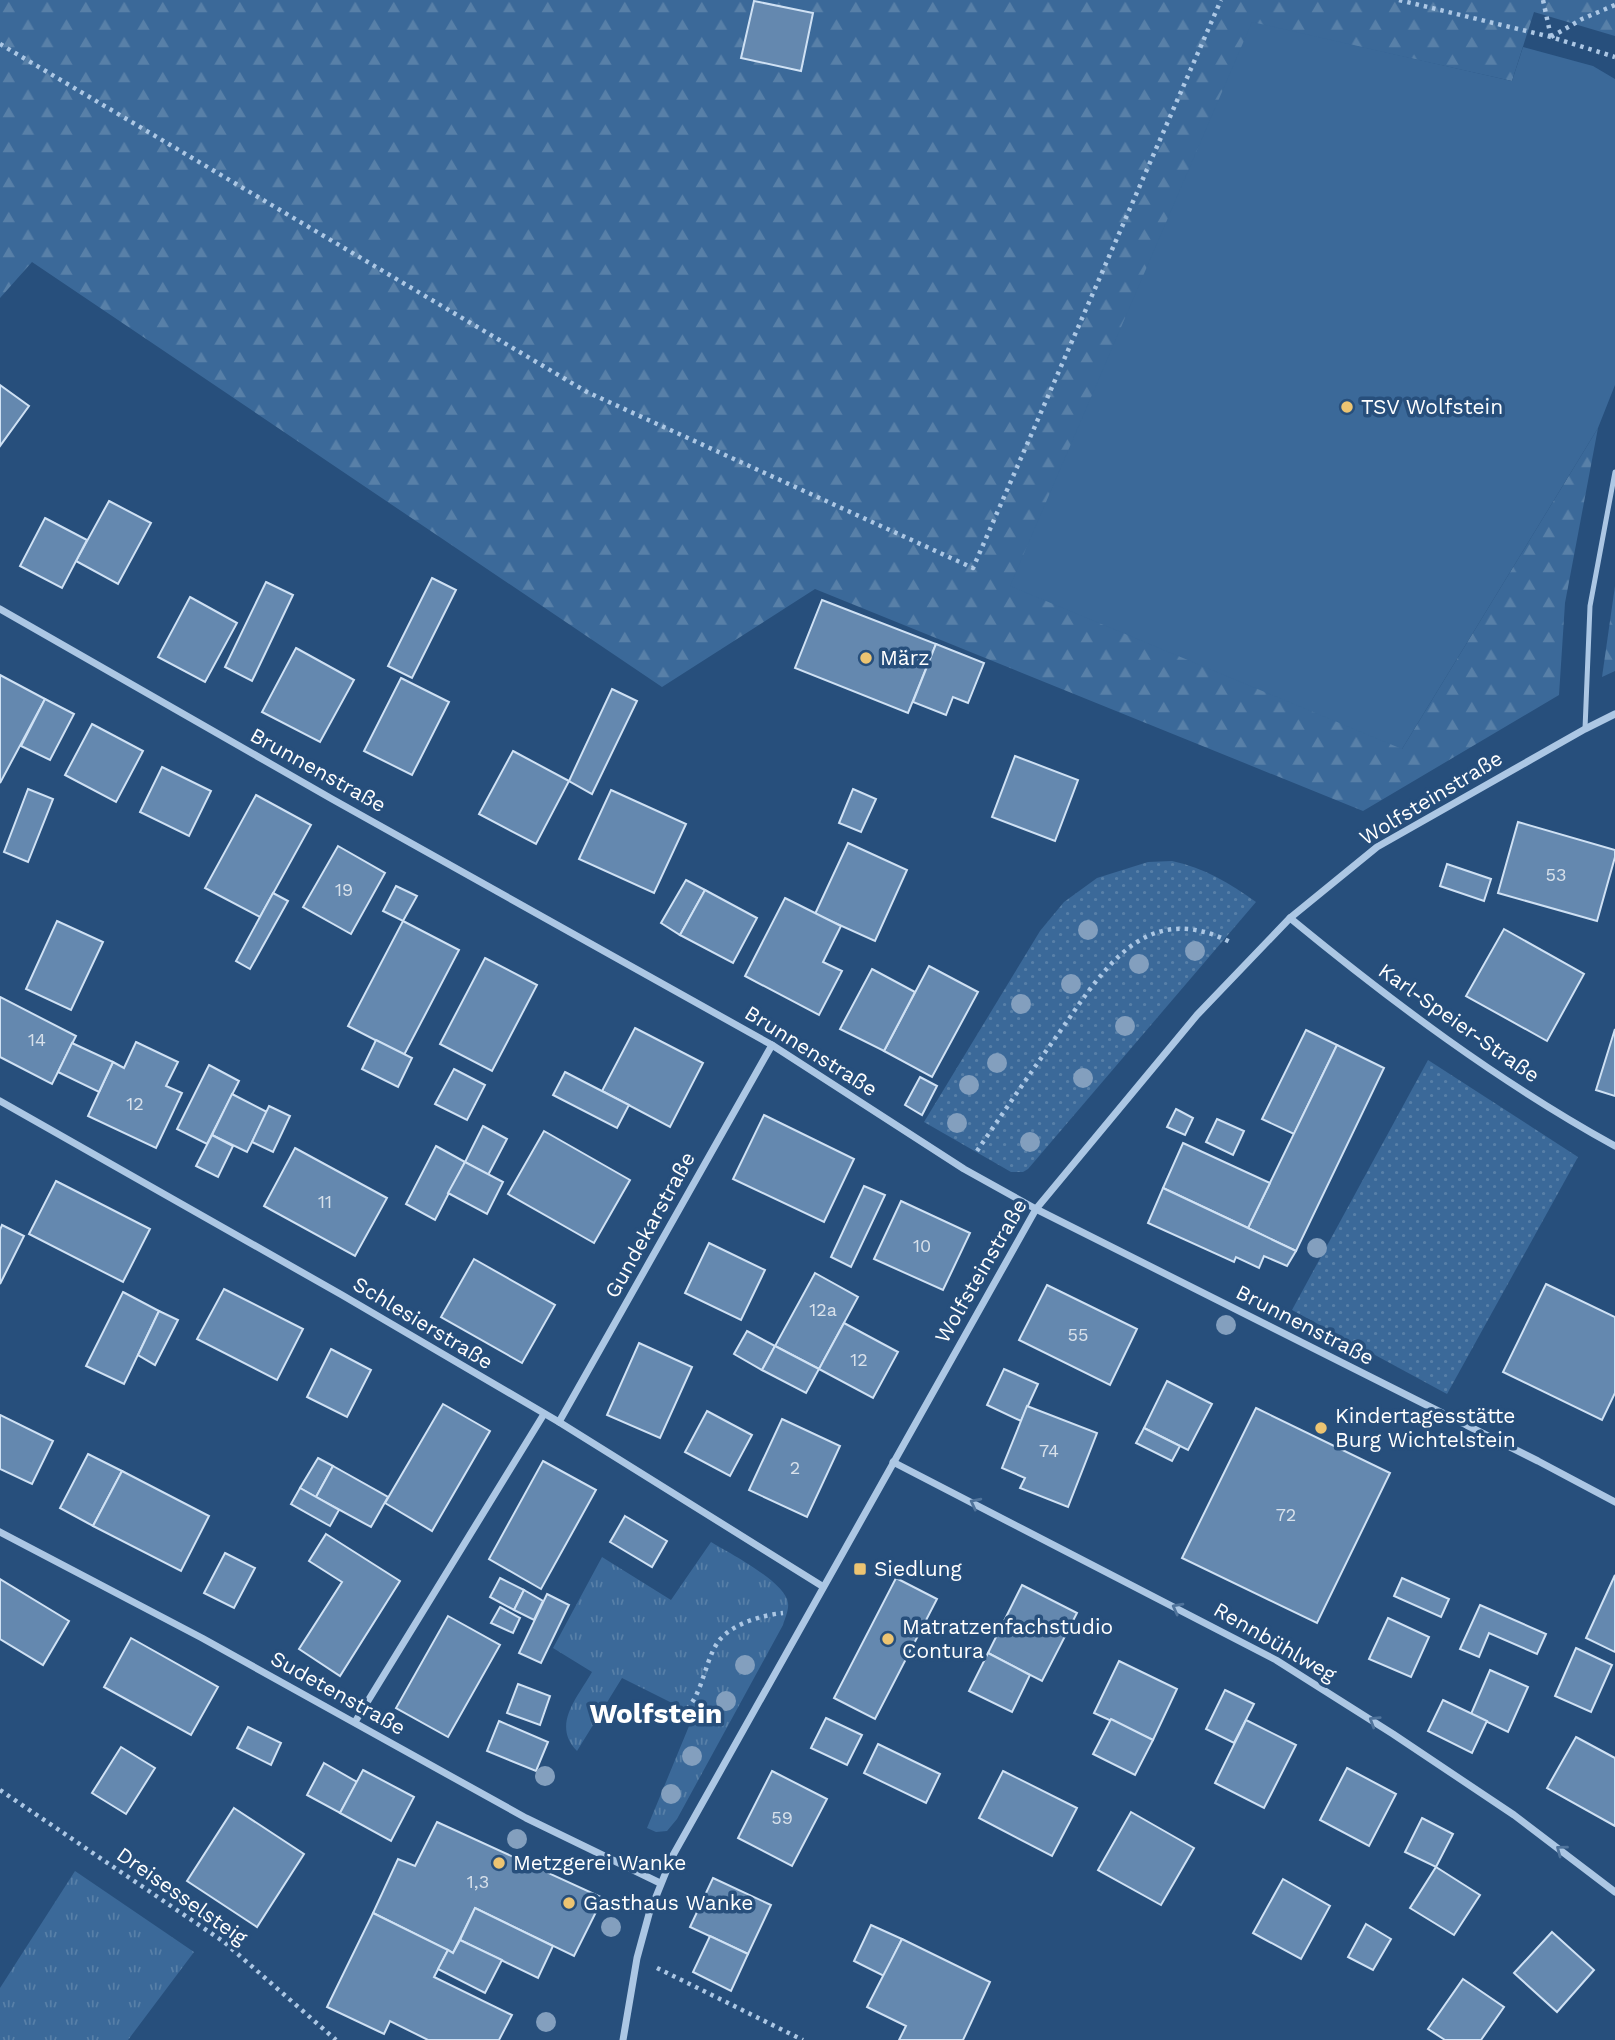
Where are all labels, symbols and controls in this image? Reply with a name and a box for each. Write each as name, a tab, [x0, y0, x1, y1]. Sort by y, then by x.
place label: TSV Wolfstein	[1361, 394, 1503, 419]
marker: TSV Wolfstein	[1339, 399, 1355, 415]
place label: März	[880, 645, 929, 670]
marker: März	[858, 650, 874, 666]
street label: Brunnenstraße	[246, 722, 391, 817]
street label: Wolfsteinstraße	[1355, 745, 1507, 850]
house number: 53	[1546, 864, 1566, 885]
house number: 19	[335, 879, 353, 900]
street label: Karl-Speier-Straße	[1374, 958, 1545, 1088]
street label: Brunnenstraße	[740, 1000, 882, 1101]
house number: 14	[28, 1029, 46, 1050]
house number: 12	[126, 1093, 144, 1114]
street label: Gundekarstraße	[599, 1147, 700, 1302]
house number: 11	[318, 1191, 332, 1212]
street label: Wolfsteinstraße	[929, 1194, 1032, 1347]
house number: 10	[913, 1235, 931, 1256]
street label: Schlesierstraße	[349, 1271, 498, 1374]
street label: Brunnenstraße	[1232, 1279, 1378, 1370]
house number: 12a	[809, 1299, 837, 1320]
house number: 55	[1068, 1324, 1088, 1345]
house number: 12	[850, 1349, 868, 1370]
place label: Kindertagesstätte Burg Wichtelstein	[1335, 1403, 1516, 1452]
marker: Kindertagesstätte Burg Wichtelstein	[1313, 1420, 1329, 1436]
house number: 74	[1039, 1440, 1059, 1461]
house number: 2	[790, 1457, 800, 1478]
one-way arrow	[970, 1498, 982, 1512]
house number: 72	[1276, 1504, 1296, 1525]
place label: Siedlung	[874, 1556, 963, 1581]
marker: Siedlung	[852, 1561, 868, 1577]
street label: Rennbühlweg	[1209, 1596, 1342, 1687]
one-way arrow	[1172, 1602, 1184, 1616]
place label: Matratzenfachstudio Contura	[902, 1614, 1113, 1663]
marker: Matratzenfachstudio Contura	[880, 1631, 896, 1647]
street label: Sudetenstraße	[266, 1645, 410, 1740]
district label: Wolfstein	[590, 1697, 722, 1730]
one-way arrow	[1368, 1717, 1381, 1730]
house number: 59	[771, 1807, 793, 1828]
street label: Dreisesselsteig	[112, 1841, 253, 1950]
one-way arrow	[1556, 1846, 1569, 1858]
place label: Metzgerei Wanke	[513, 1850, 686, 1875]
marker: Metzgerei Wanke	[491, 1855, 507, 1871]
house number: 1,3	[467, 1871, 489, 1892]
place label: Gasthaus Wanke	[583, 1890, 753, 1915]
marker: Gasthaus Wanke	[561, 1895, 577, 1911]

